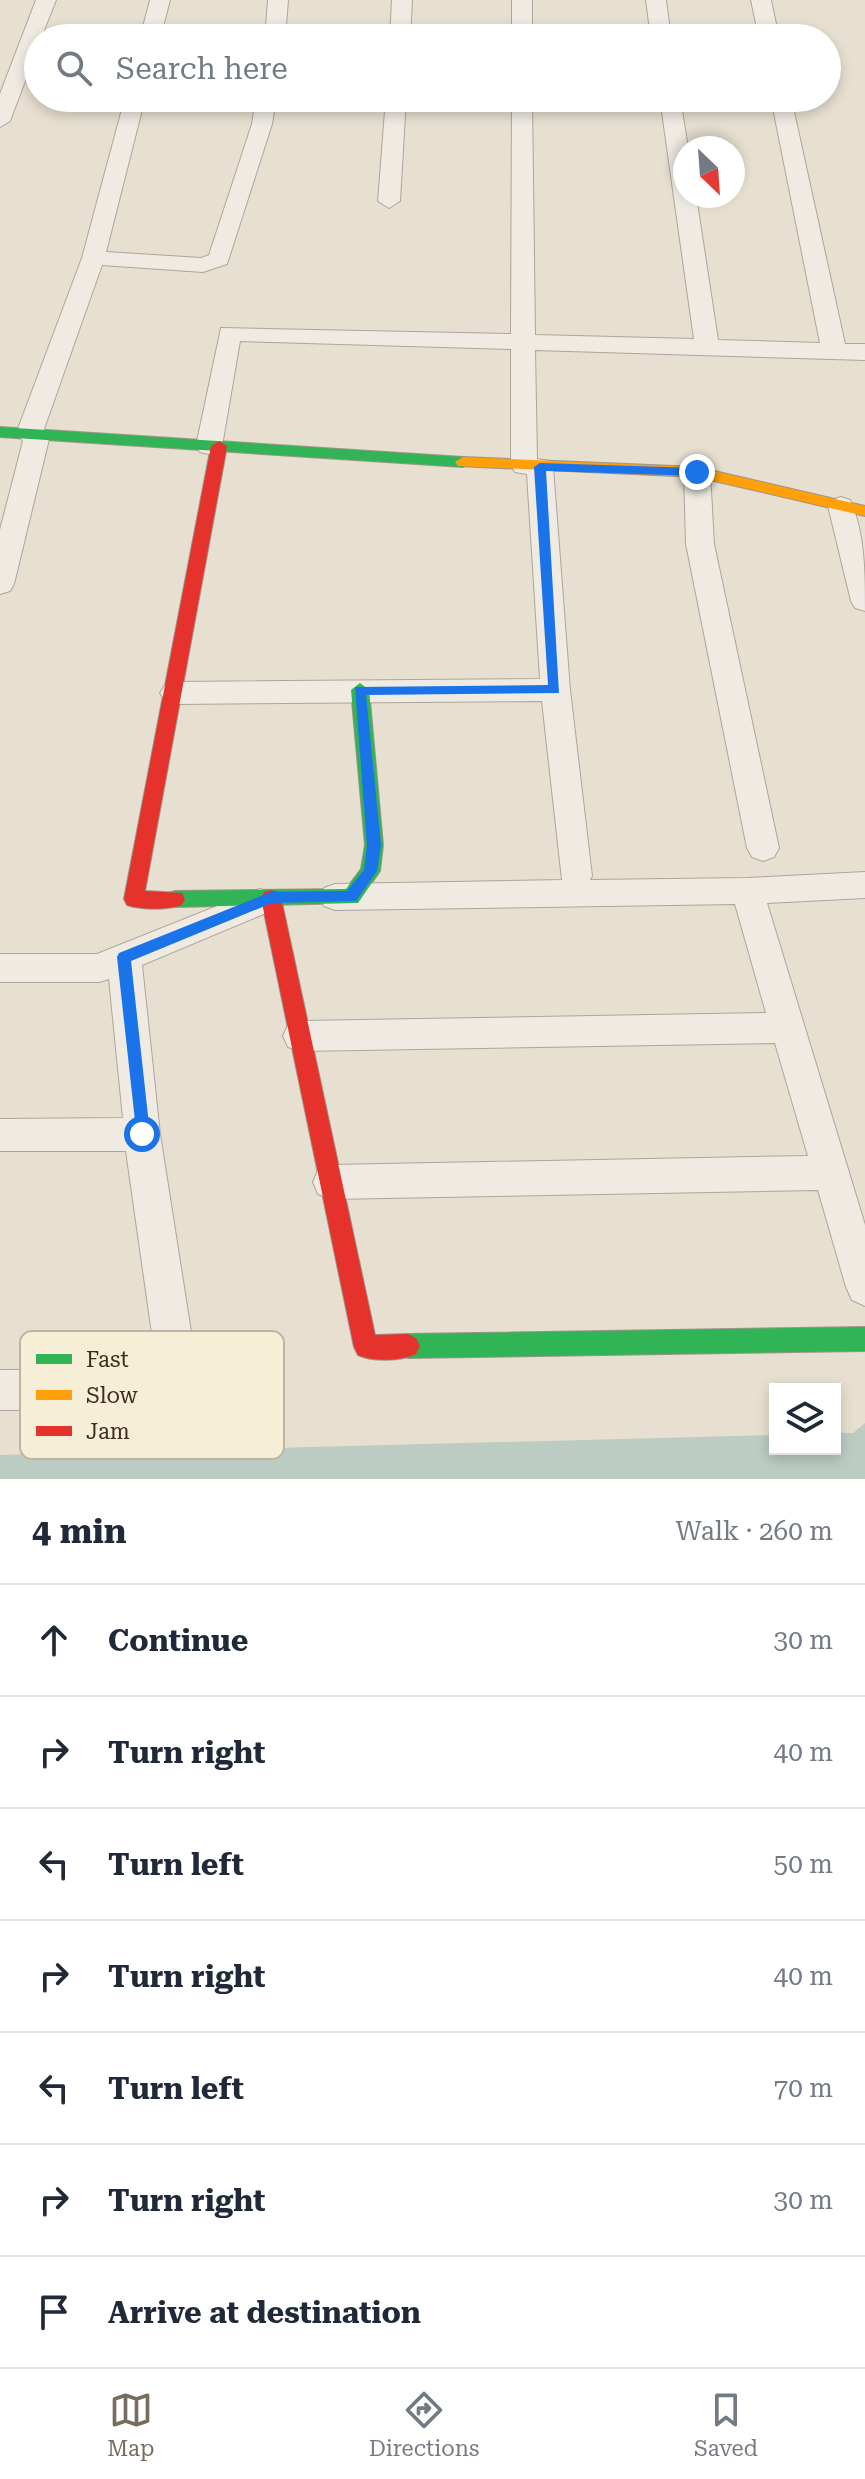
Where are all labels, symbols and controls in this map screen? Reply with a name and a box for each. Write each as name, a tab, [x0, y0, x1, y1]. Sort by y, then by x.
search box	[24, 24, 841, 112]
icon: search	[52, 46, 96, 90]
text: Search here	[116, 51, 288, 86]
north arrow	[673, 136, 745, 208]
route end	[679, 454, 715, 490]
route start	[124, 1116, 160, 1152]
legend	[20, 1331, 284, 1459]
text: Fast	[86, 1347, 129, 1372]
text: Slow	[86, 1383, 139, 1408]
map controls	[769, 1383, 841, 1455]
button: layers	[769, 1383, 841, 1455]
text: Jam	[86, 1419, 130, 1444]
text: 4 min	[32, 1511, 127, 1551]
text: Walk · 260 m	[675, 1516, 833, 1546]
icon: ahead	[32, 1618, 76, 1662]
text: Continue	[108, 1623, 248, 1658]
text: 30 m	[774, 1625, 833, 1655]
icon: right	[32, 1730, 76, 1774]
text: Turn right	[108, 1735, 265, 1770]
text: 40 m	[774, 1737, 833, 1767]
icon: left	[32, 1842, 76, 1886]
text: Turn left	[108, 1847, 244, 1882]
text: 50 m	[774, 1849, 833, 1879]
icon: right	[32, 1954, 76, 1998]
text: Turn right	[108, 1959, 265, 1994]
text: 40 m	[774, 1961, 833, 1991]
icon: left	[32, 2066, 76, 2110]
text: Turn left	[108, 2071, 244, 2106]
text: 70 m	[774, 2073, 833, 2103]
icon: right	[32, 2178, 76, 2222]
text: Turn right	[108, 2183, 265, 2218]
text: 30 m	[774, 2185, 833, 2215]
icon: arrive	[32, 2290, 76, 2334]
text: Arrive at destination	[108, 2295, 421, 2330]
tab: Map	[107, 2388, 154, 2461]
tab: Directions	[369, 2388, 479, 2461]
tab: Saved	[694, 2388, 758, 2461]

